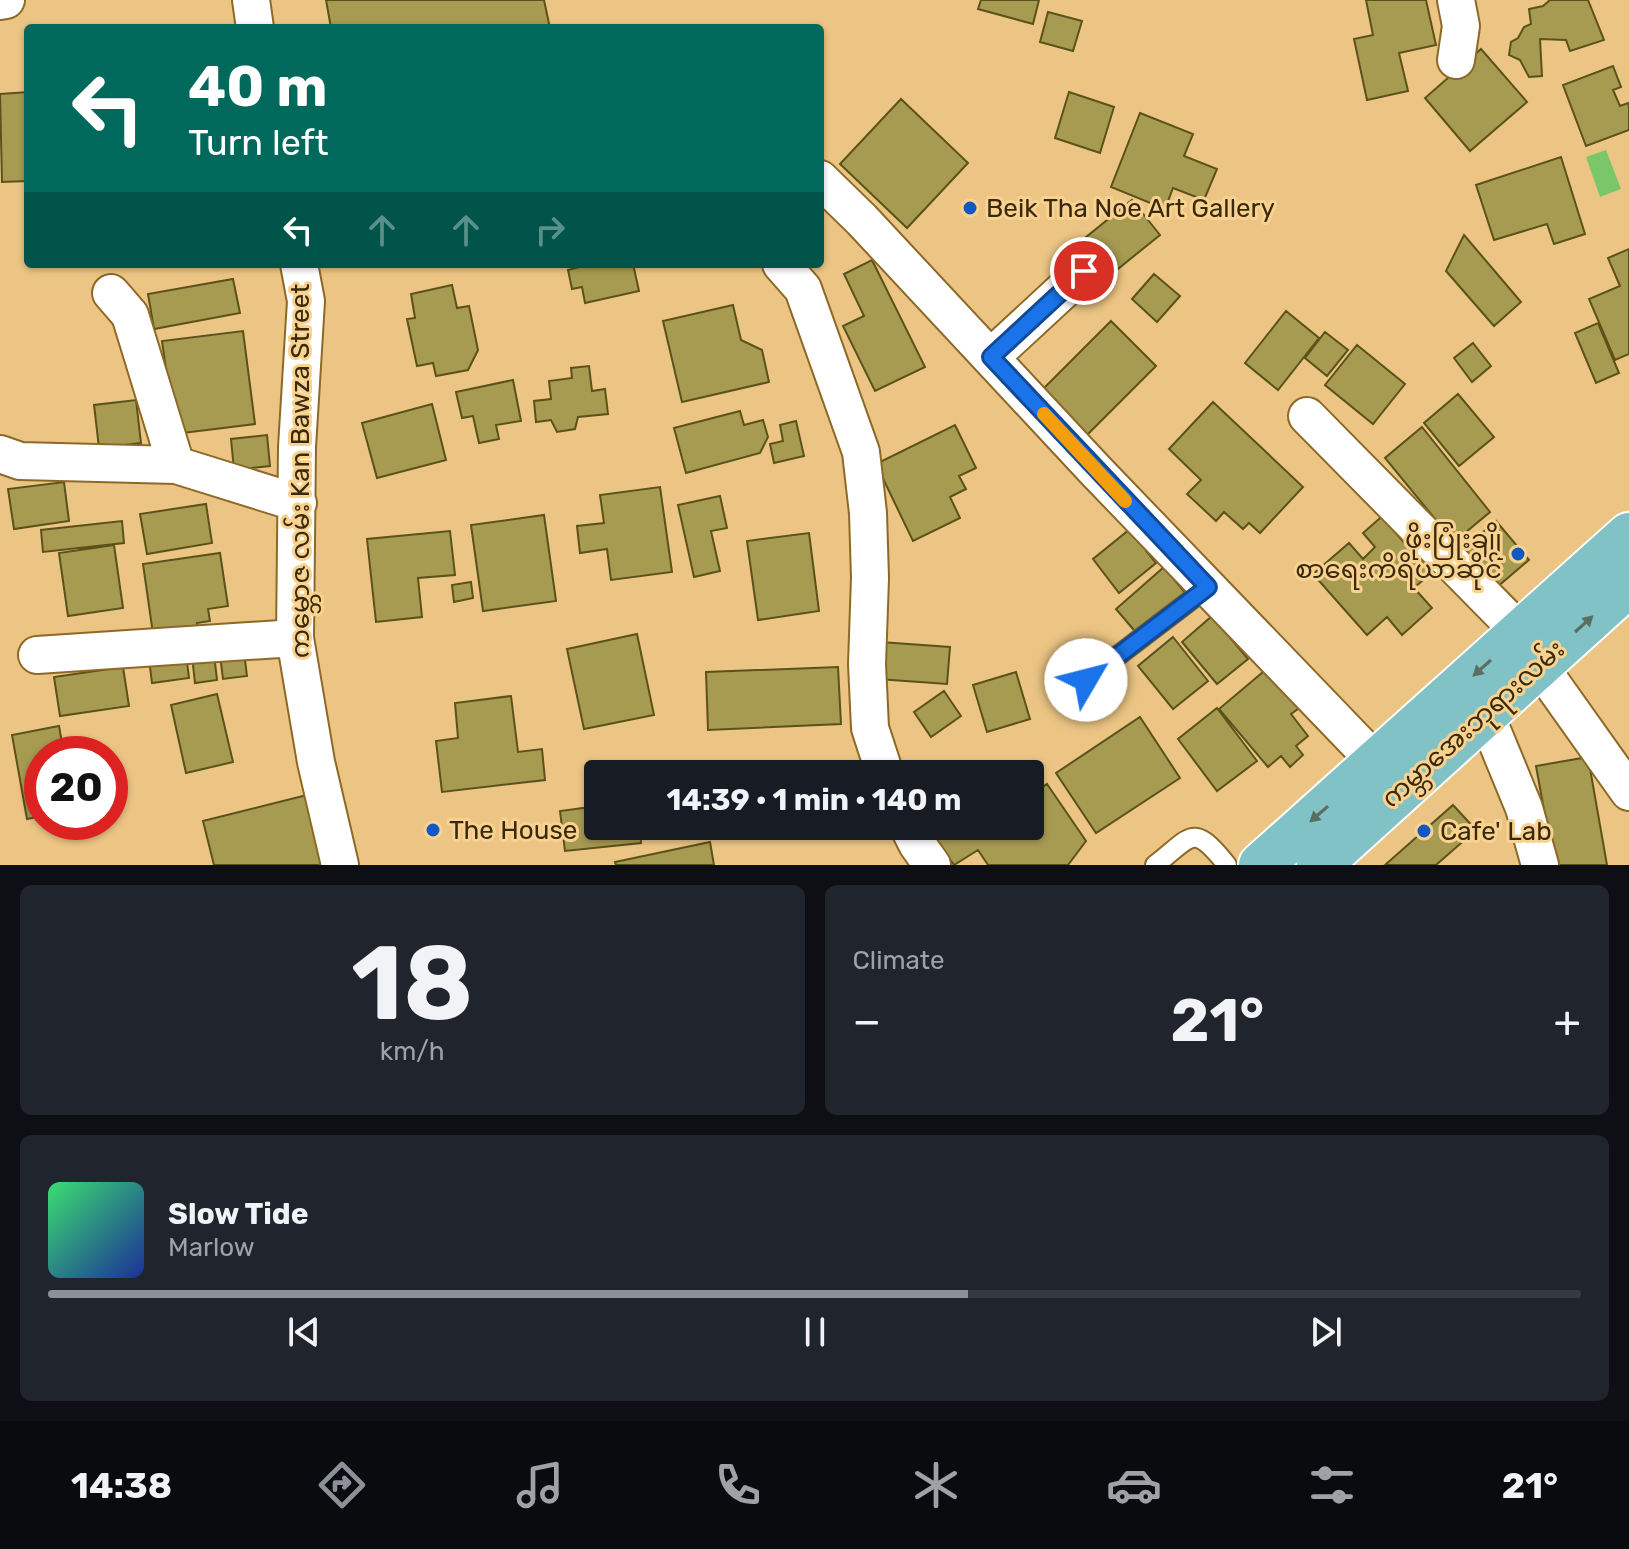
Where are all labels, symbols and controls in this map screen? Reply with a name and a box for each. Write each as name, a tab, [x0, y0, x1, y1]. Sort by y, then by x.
text: 40 m	[188, 54, 328, 120]
icon: left	[56, 56, 160, 160]
text: Turn left	[188, 121, 329, 164]
place label: Beik Tha Noe Art Gallery	[986, 193, 1275, 224]
marker: Beik Tha Noe Art Gallery	[961, 199, 979, 217]
icon: left	[276, 208, 320, 252]
icon: ahead	[360, 208, 404, 252]
icon: ahead	[444, 208, 488, 252]
icon: right	[528, 208, 572, 252]
pin	[1050, 237, 1118, 305]
icon: arrive	[1062, 249, 1106, 293]
street label: ကမ္ဘောဇ လမ်း Kan Bawza Street	[283, 284, 321, 658]
place label: ဖိုးပြုံးချို စာရေးကိရိယာဆိုင်	[1295, 522, 1503, 590]
marker: ဖိုးပြုံးချို စာရေးကိရိယာဆိုင်	[1509, 545, 1527, 563]
one-way arrow	[1574, 616, 1593, 634]
street label: ကမ္ဘာအေးဘုရားလမ်း	[1374, 632, 1574, 818]
position arrow	[1044, 638, 1128, 722]
one-way arrow	[1472, 659, 1491, 677]
speed limit sign: 20	[24, 736, 128, 840]
text: 14:39 · 1 min · 140 m	[667, 782, 961, 818]
one-way arrow	[1310, 805, 1330, 822]
place label: The House	[449, 815, 577, 846]
place label: Cafe' Lab	[1440, 816, 1552, 847]
marker: The House	[424, 821, 442, 839]
marker: Cafe' Lab	[1415, 822, 1433, 840]
text: 18	[351, 922, 473, 1045]
text: Climate	[853, 945, 945, 976]
text: 21°	[1171, 985, 1264, 1056]
text: −	[853, 995, 881, 1047]
text: +	[1554, 995, 1581, 1047]
text: km/h	[380, 1036, 445, 1067]
text: Slow Tide	[168, 1196, 308, 1232]
text: Marlow	[168, 1232, 255, 1263]
icon: previous	[282, 1310, 326, 1354]
icon: pause	[793, 1310, 837, 1354]
icon: next	[1304, 1310, 1348, 1354]
icon: directions	[314, 1457, 370, 1513]
icon: music	[512, 1457, 568, 1513]
icon: phone	[710, 1457, 766, 1513]
icon: climate	[908, 1457, 964, 1513]
icon: car	[1106, 1457, 1162, 1513]
icon: filters	[1304, 1457, 1360, 1513]
text: 14:38	[71, 1464, 172, 1507]
text: 21°	[1502, 1464, 1558, 1507]

